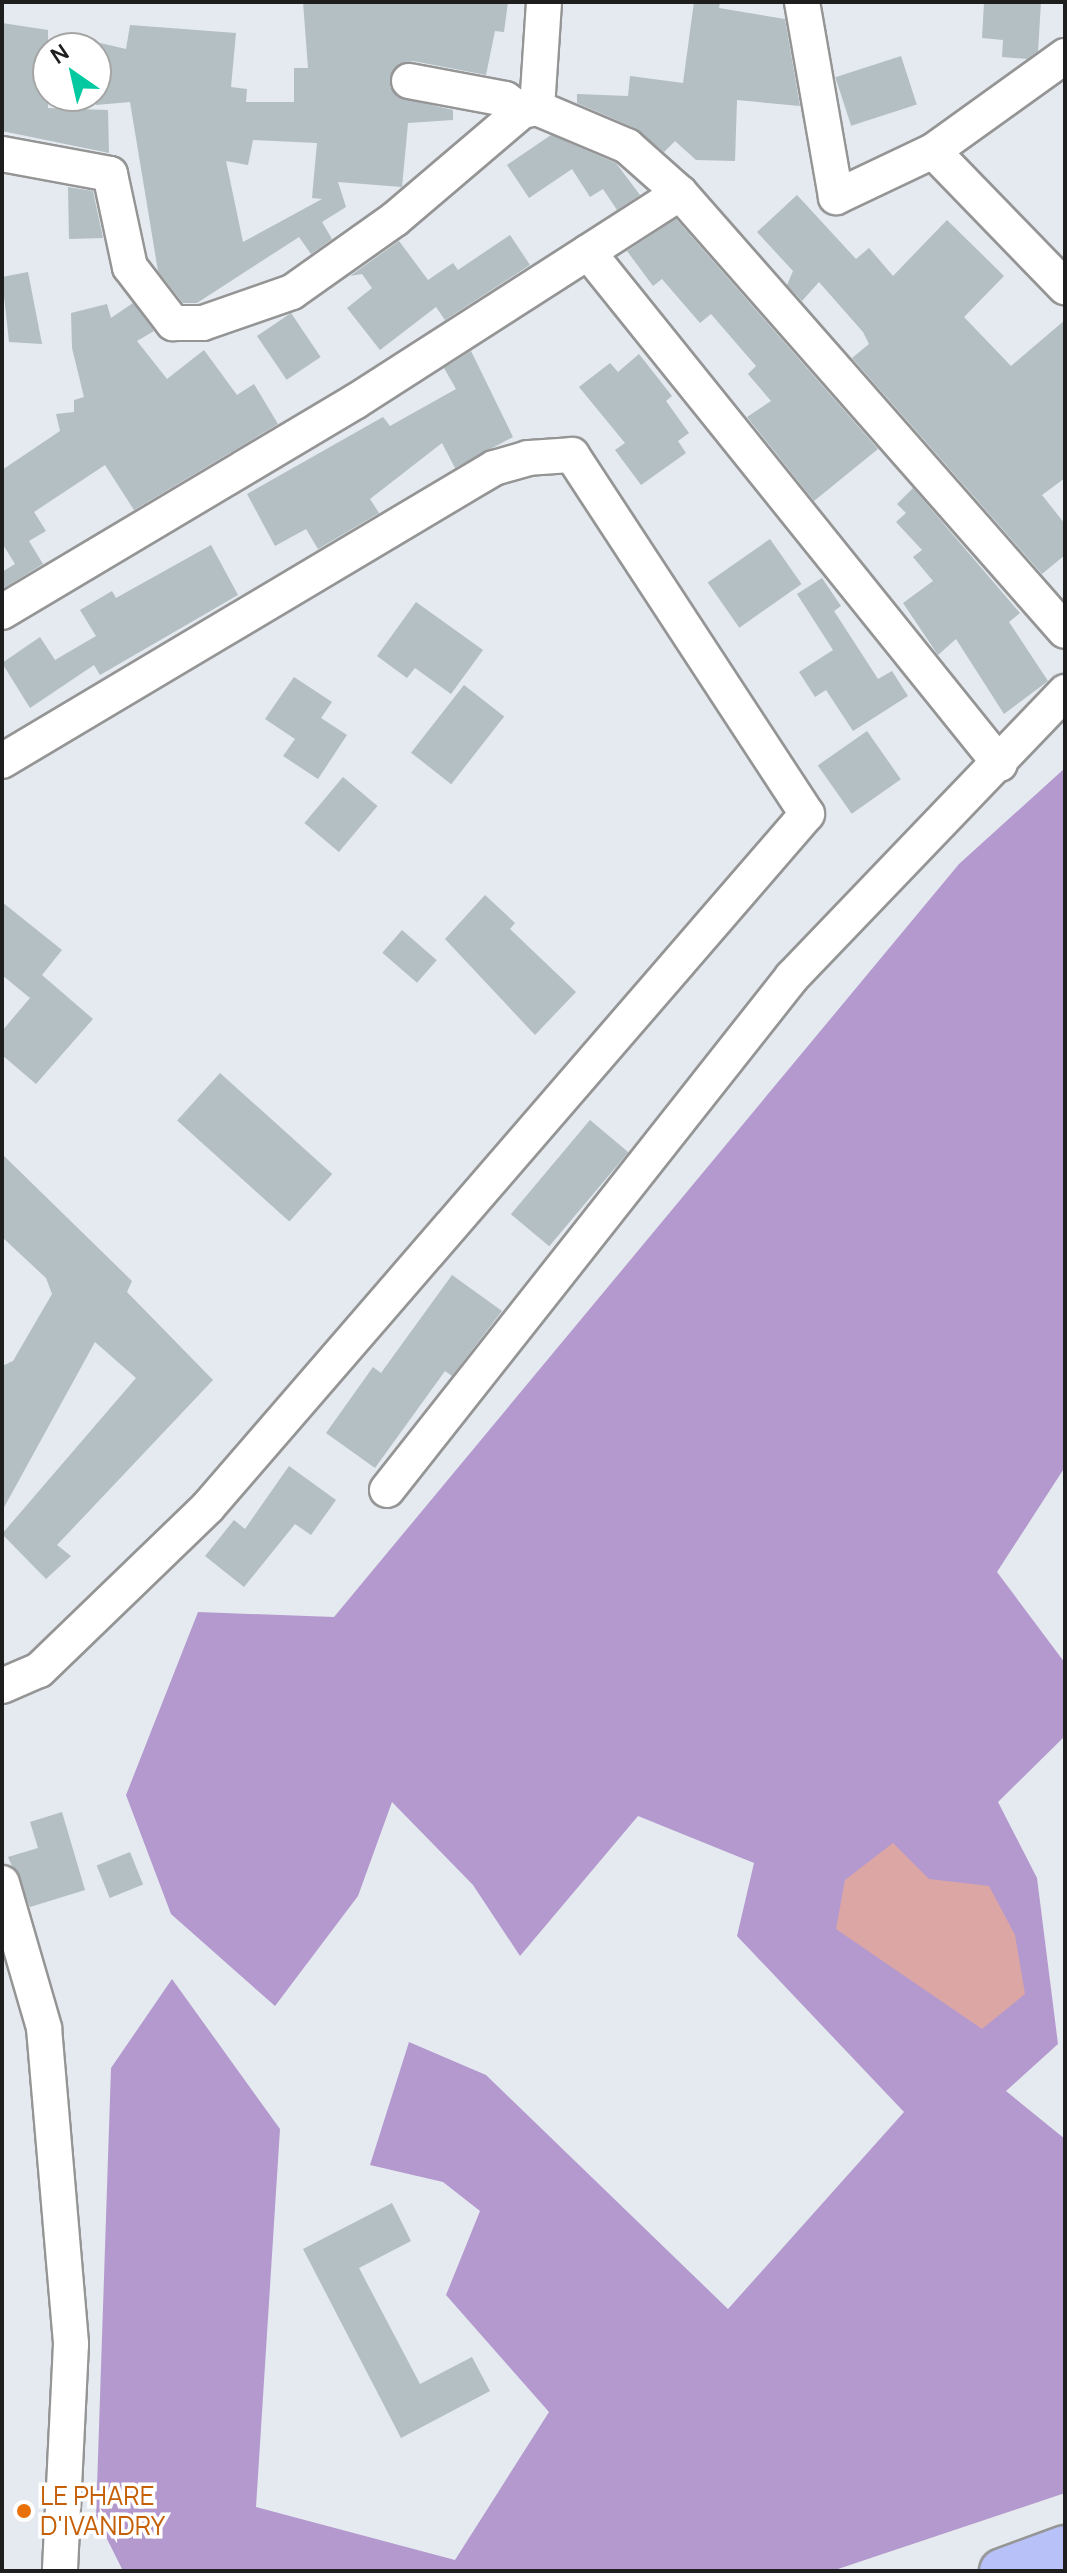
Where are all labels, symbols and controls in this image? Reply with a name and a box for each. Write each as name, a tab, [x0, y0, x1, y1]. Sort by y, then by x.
north arrow	[32, 32, 112, 112]
text: N	[45, 37, 75, 71]
place label: LE PHARE D'IVANDRY	[40, 2480, 165, 2542]
marker: LE PHARE D'IVANDRY	[15, 2502, 33, 2520]

